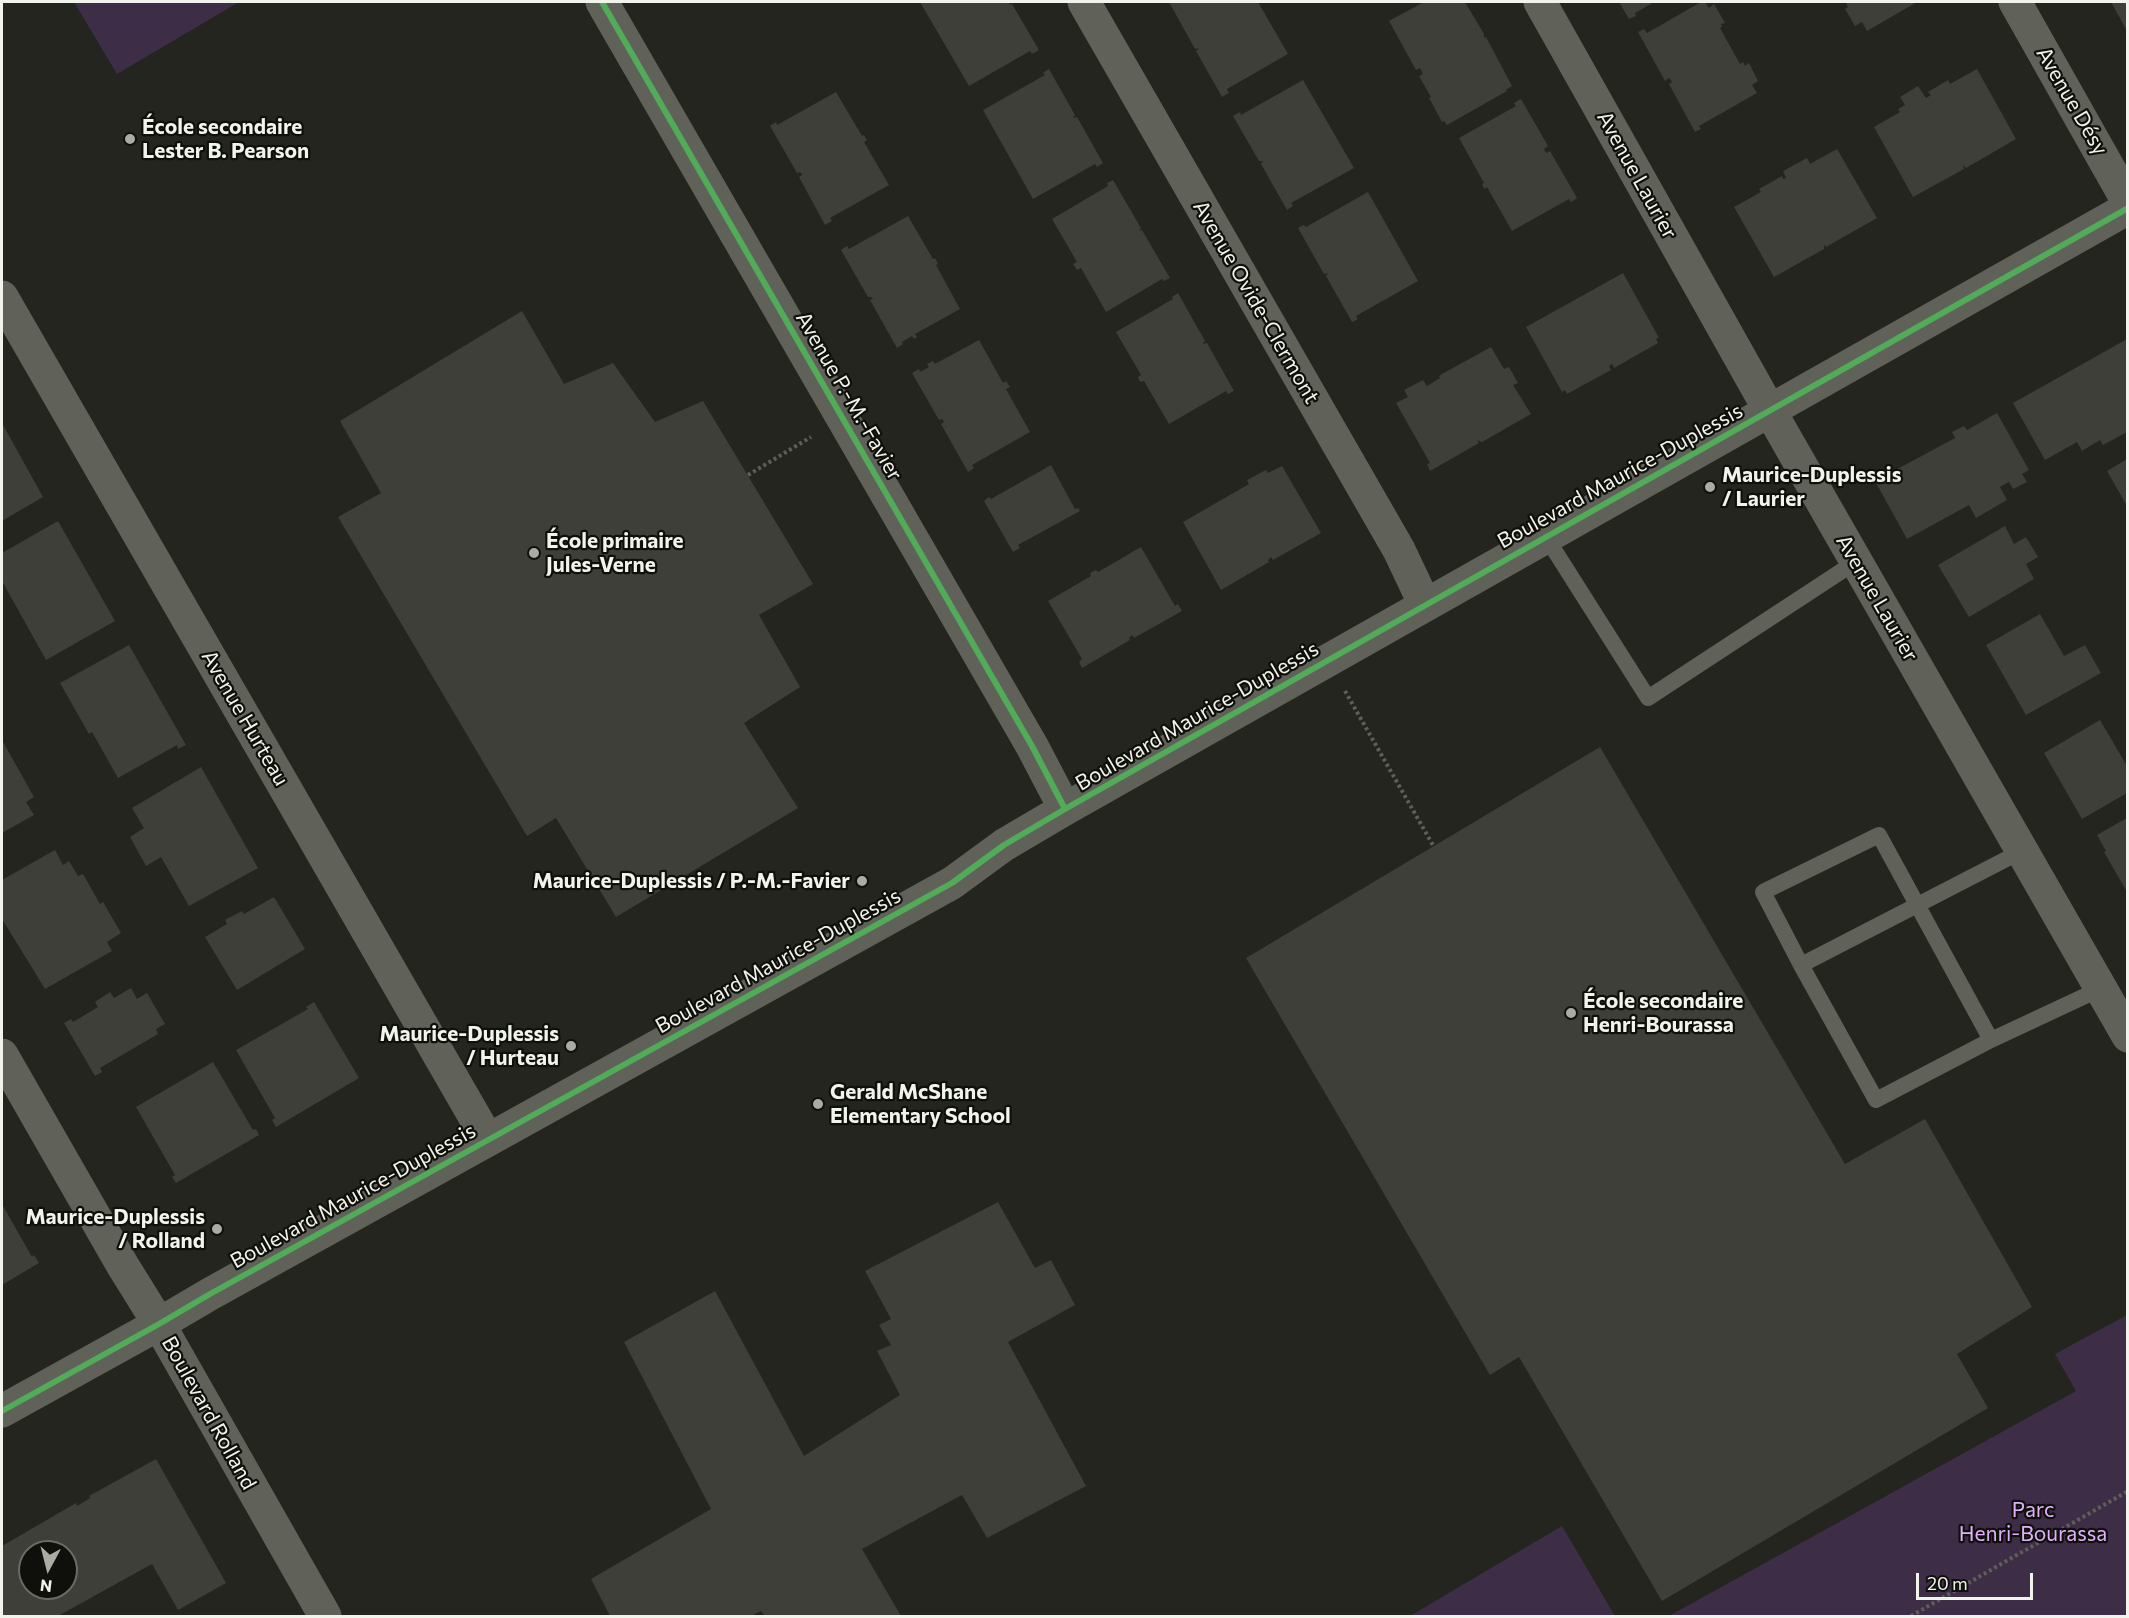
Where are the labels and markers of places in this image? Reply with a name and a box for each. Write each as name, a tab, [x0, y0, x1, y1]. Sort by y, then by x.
place label: École secondaire Lester B. Pearson	[142, 114, 309, 164]
marker: École secondaire Lester B. Pearson	[123, 132, 137, 146]
place label: Maurice-Duplessis / Laurier	[1722, 462, 1901, 512]
marker: Maurice-Duplessis / Laurier	[1703, 480, 1717, 494]
place label: École primaire Jules-Verne	[546, 528, 684, 578]
marker: École primaire Jules-Verne	[527, 546, 541, 560]
place label: Maurice-Duplessis / P.-M.-Favier	[533, 868, 850, 894]
marker: Maurice-Duplessis / P.-M.-Favier	[855, 874, 869, 888]
place label: École secondaire Henri-Bourassa	[1583, 988, 1743, 1038]
marker: École secondaire Henri-Bourassa	[1564, 1006, 1578, 1020]
place label: Maurice-Duplessis / Hurteau	[380, 1021, 559, 1071]
marker: Maurice-Duplessis / Hurteau	[564, 1039, 578, 1053]
place label: Gerald McShane Elementary School	[830, 1079, 1011, 1129]
marker: Gerald McShane Elementary School	[811, 1097, 825, 1111]
place label: Maurice-Duplessis / Rolland	[26, 1204, 205, 1254]
marker: Maurice-Duplessis / Rolland	[210, 1222, 224, 1236]

